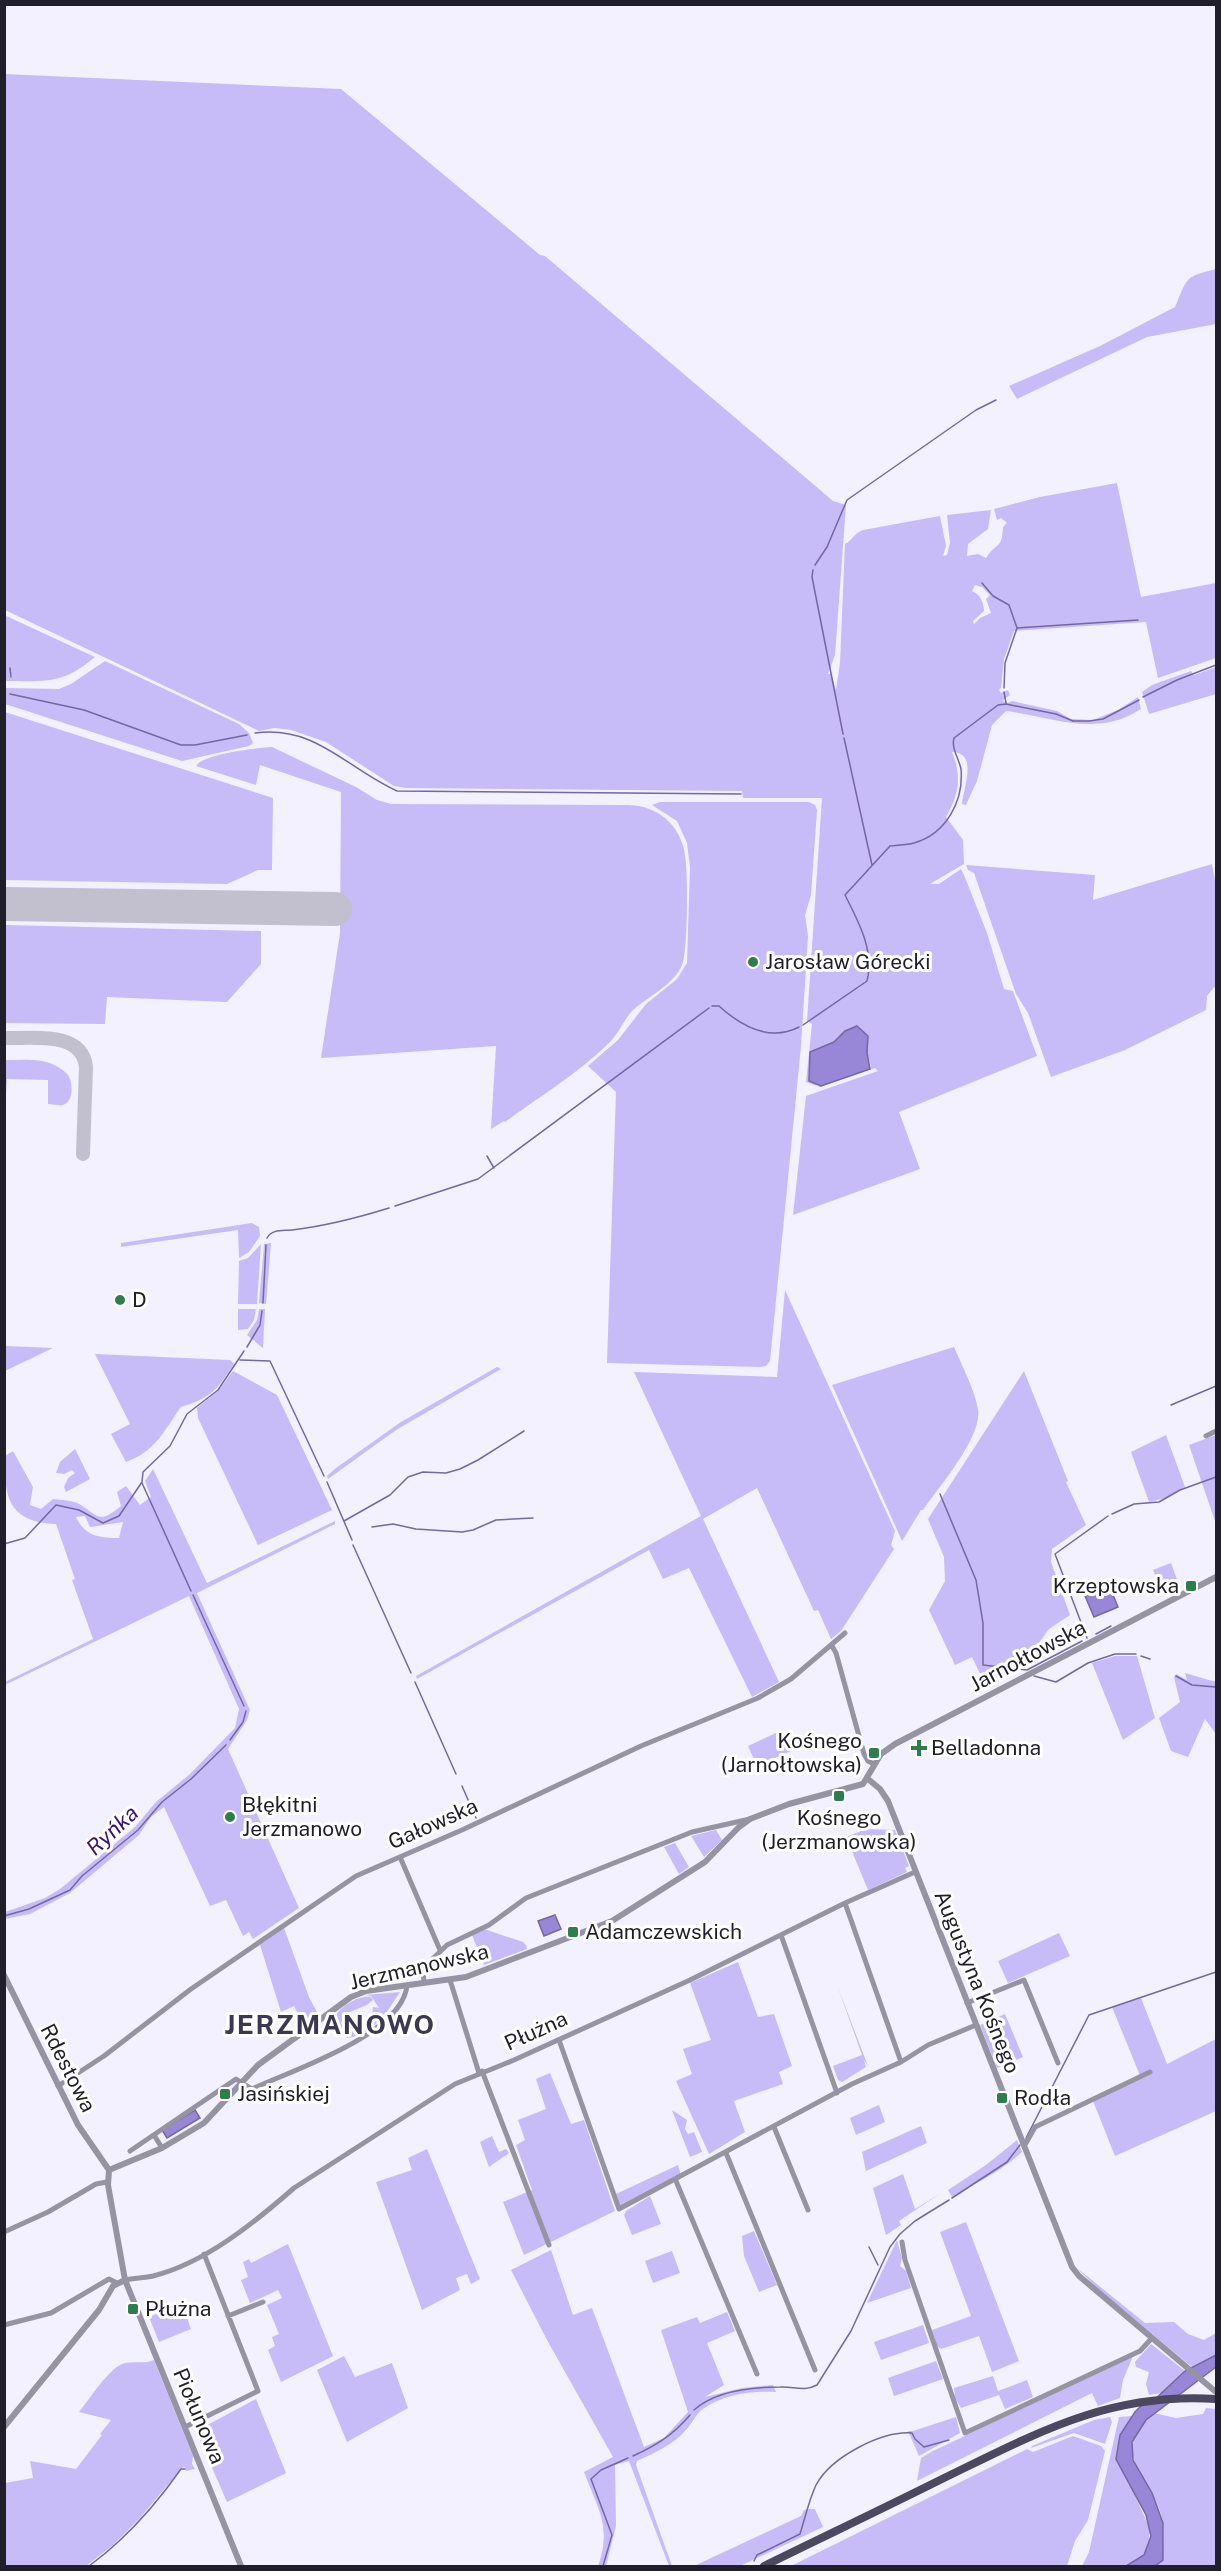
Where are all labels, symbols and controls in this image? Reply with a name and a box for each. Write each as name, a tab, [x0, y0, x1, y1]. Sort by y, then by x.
place label: Jarosław Górecki	[765, 949, 930, 974]
marker: Jarosław Górecki	[746, 955, 760, 969]
place label: D	[132, 1287, 147, 1312]
marker: D	[113, 1293, 127, 1307]
place label: Krzeptowska	[1053, 1573, 1179, 1598]
marker: Krzeptowska	[1184, 1579, 1198, 1593]
street label: Jarnołtowska	[965, 1614, 1090, 1697]
place label: Kośnego (Jarnołtowska)	[721, 1728, 862, 1777]
place label: Belladonna	[931, 1735, 1041, 1760]
marker: Belladonna	[912, 1741, 926, 1755]
marker: Kośnego (Jarnołtowska)	[867, 1746, 881, 1760]
marker: Kośnego (Jerzmanowska)	[832, 1789, 846, 1803]
place label: Błękitni Jerzmanowo	[242, 1792, 362, 1841]
street label: Gałowska	[384, 1793, 482, 1854]
water label: Ryńka	[81, 1800, 143, 1860]
place label: Kośnego (Jerzmanowska)	[762, 1805, 916, 1854]
marker: Błękitni Jerzmanowo	[223, 1810, 237, 1824]
street label: Augustyna Kośnego	[929, 1887, 1026, 2077]
place label: Adamczewskich	[585, 1919, 742, 1944]
marker: Adamczewskich	[566, 1925, 580, 1939]
street label: Jerzmanowska	[347, 1938, 491, 1995]
street label: Płużna	[500, 2006, 571, 2055]
district label: JERZMANOWO	[225, 2008, 436, 2040]
street label: Rdestowa	[36, 2019, 101, 2116]
place label: Jasińskiej	[237, 2081, 330, 2106]
place label: Rodła	[1014, 2085, 1071, 2110]
marker: Jasińskiej	[218, 2087, 232, 2101]
marker: Rodła	[995, 2091, 1009, 2105]
place label: Płużna	[145, 2296, 211, 2321]
marker: Płużna	[126, 2302, 140, 2316]
street label: Piołunowa	[168, 2364, 231, 2467]

